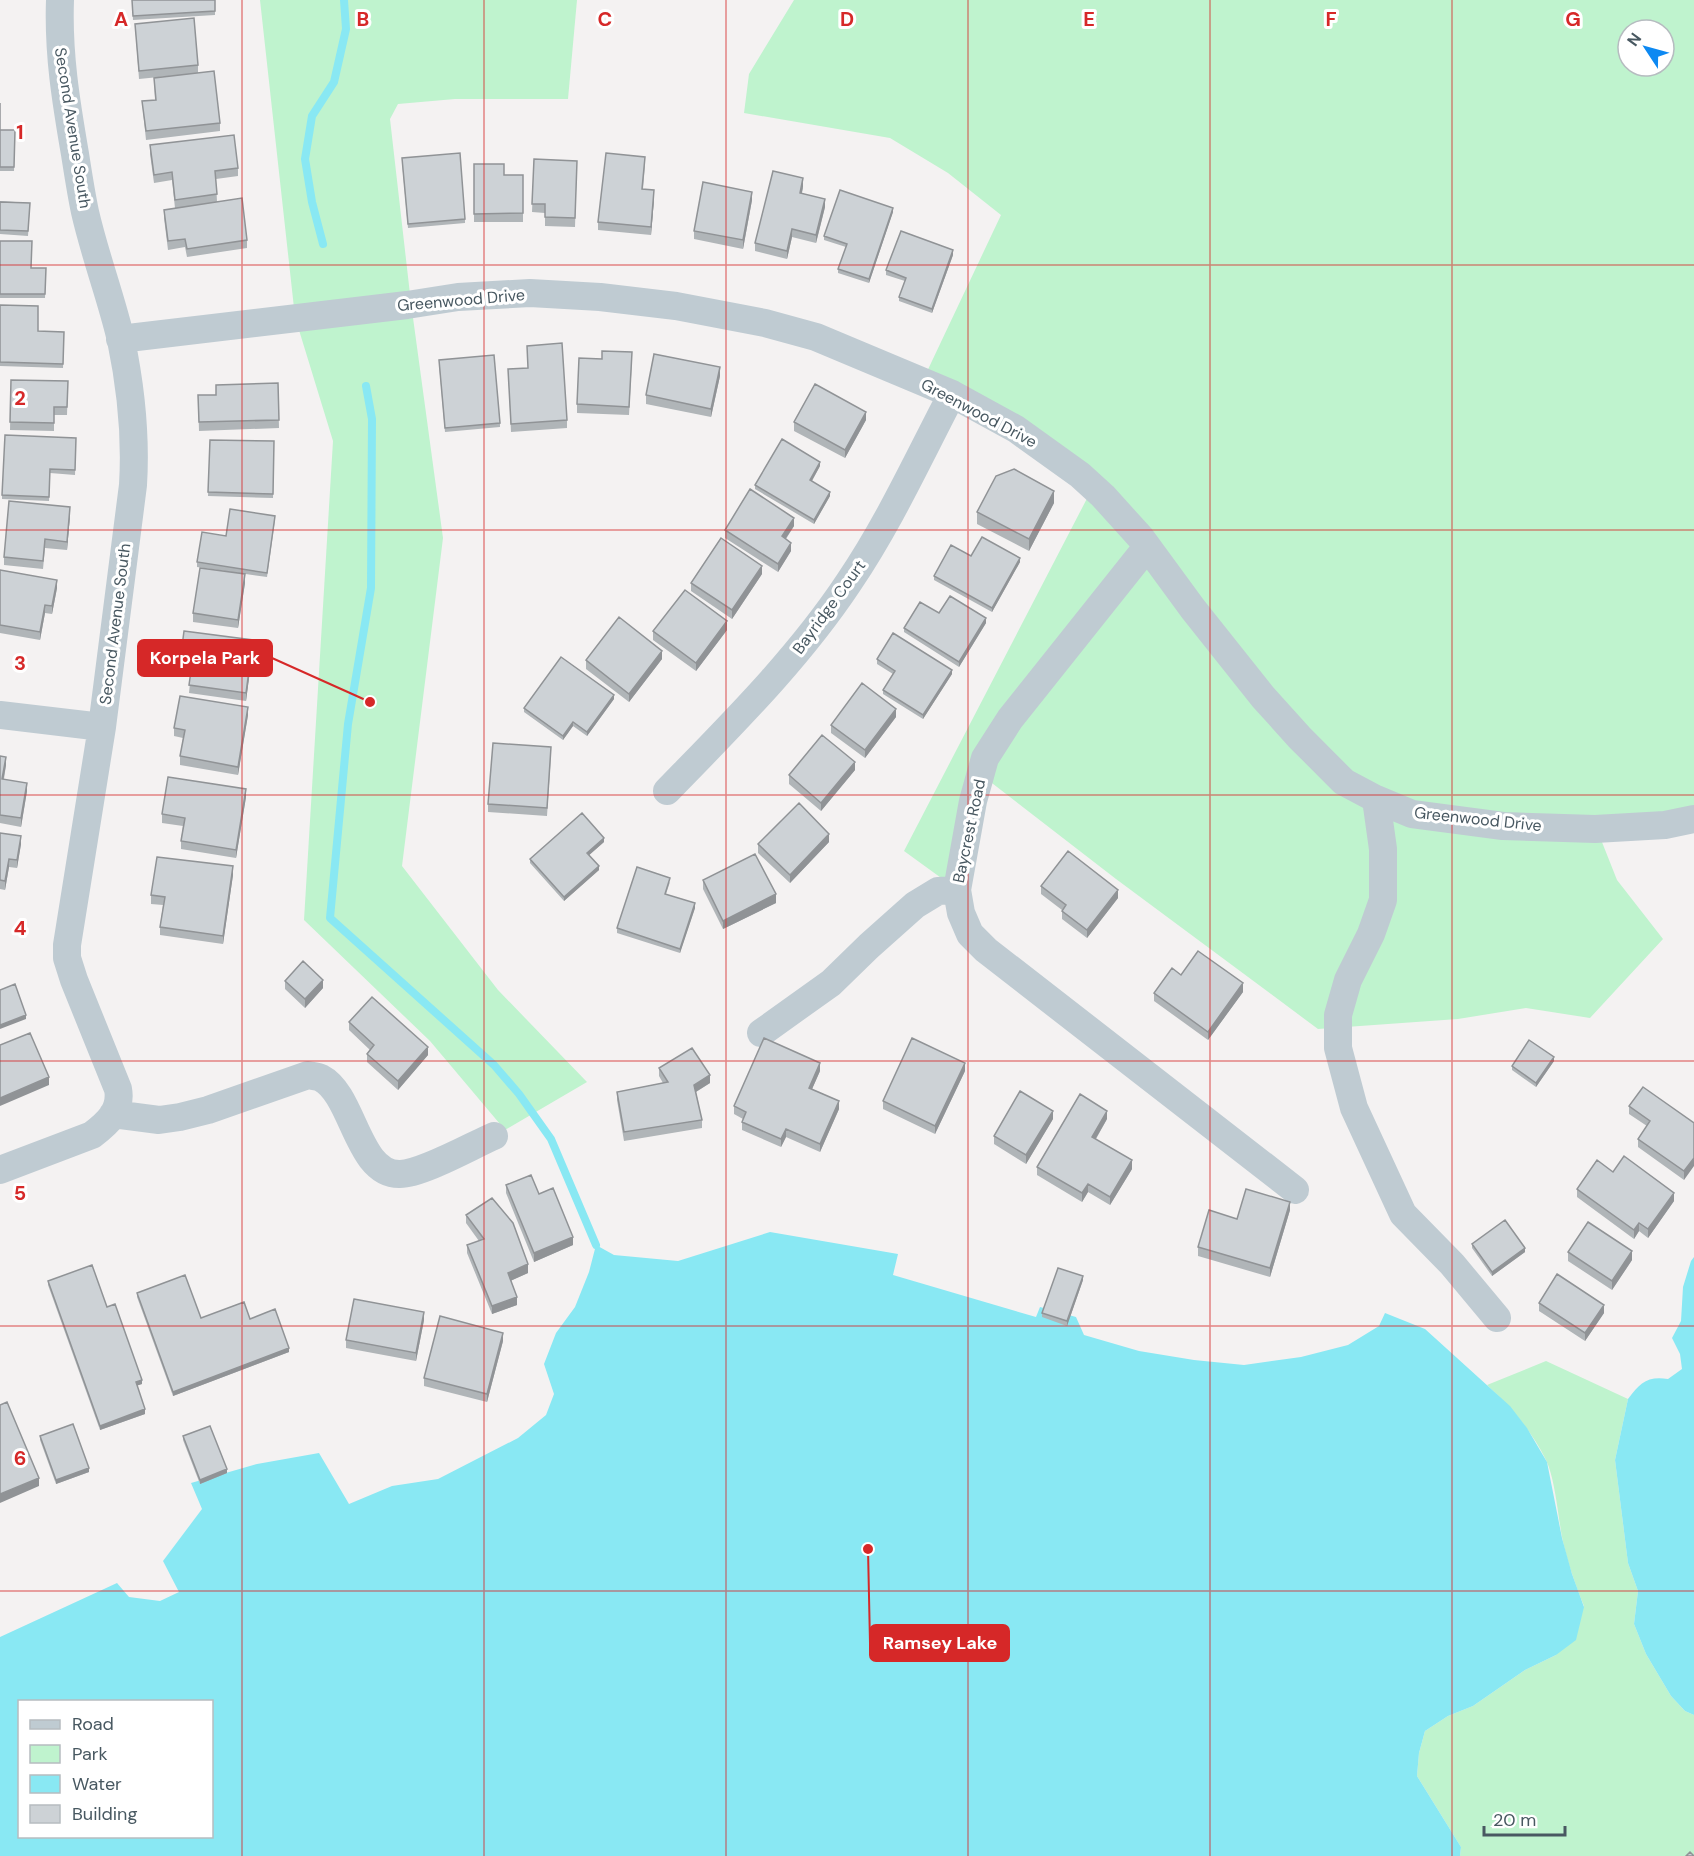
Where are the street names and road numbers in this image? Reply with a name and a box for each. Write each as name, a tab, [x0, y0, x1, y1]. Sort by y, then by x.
street label: Second Avenue South	[50, 46, 96, 210]
street label: Greenwood Drive	[396, 284, 526, 316]
street label: Greenwood Drive	[917, 374, 1041, 452]
street label: Second Avenue South	[95, 542, 135, 706]
street label: Bayridge Court	[788, 556, 870, 658]
street label: Baycrest Road	[948, 777, 990, 885]
street label: Greenwood Drive	[1413, 802, 1543, 836]

